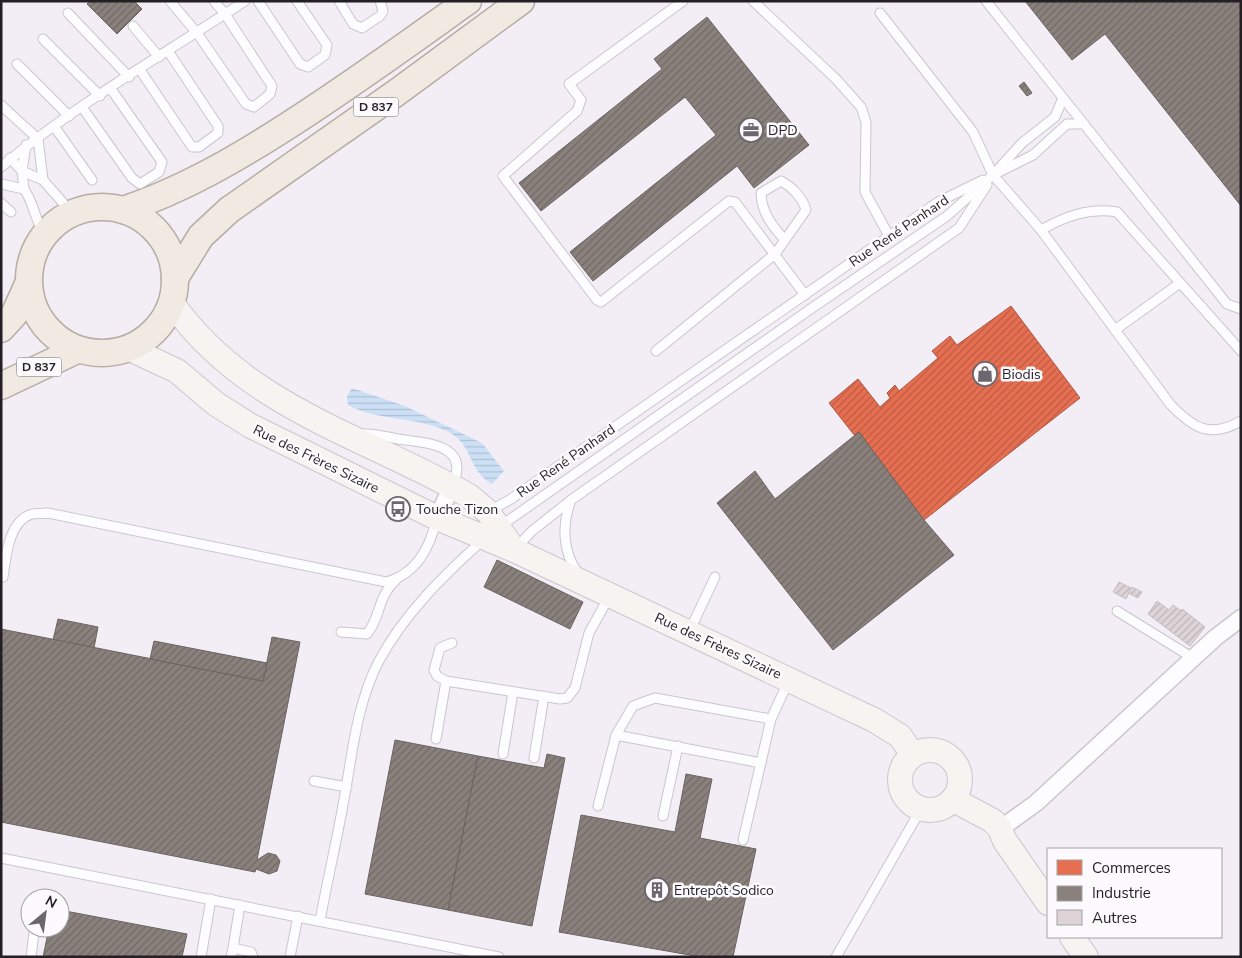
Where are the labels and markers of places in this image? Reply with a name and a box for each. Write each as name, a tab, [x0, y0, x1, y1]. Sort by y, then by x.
office icon: DPD	[738, 117, 764, 143]
place label: DPD	[768, 121, 798, 140]
shop icon: Biodis	[972, 361, 998, 387]
place label: Biodis	[1002, 365, 1041, 384]
bus stop icon: Touche Tizon	[385, 496, 411, 522]
place label: Touche Tizon	[416, 500, 498, 519]
building icon: Entrepôt Sodico	[644, 877, 670, 903]
place label: Entrepôt Sodico	[674, 881, 774, 900]

